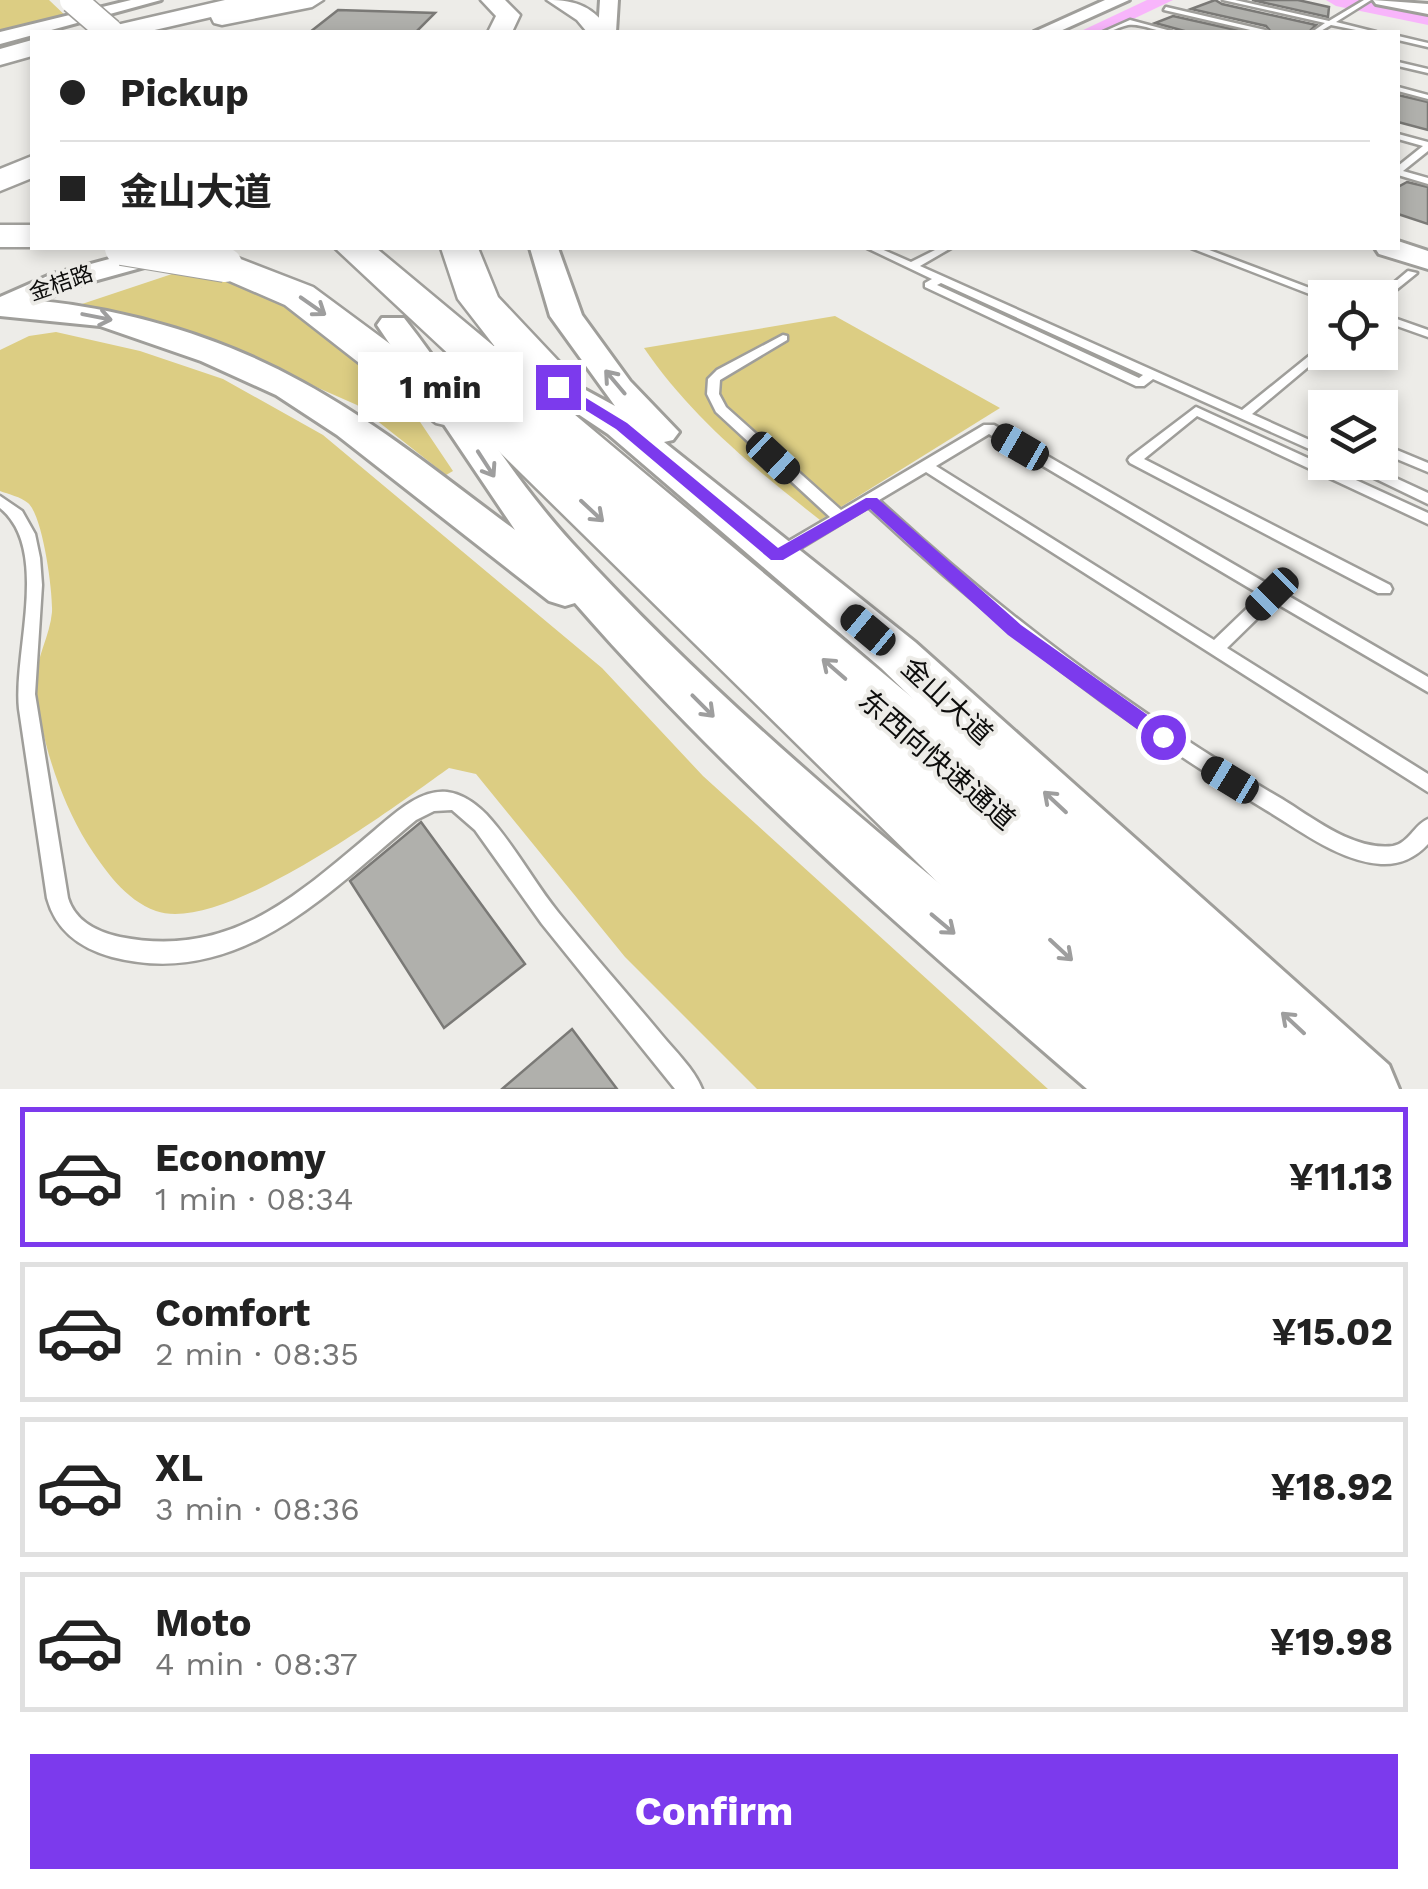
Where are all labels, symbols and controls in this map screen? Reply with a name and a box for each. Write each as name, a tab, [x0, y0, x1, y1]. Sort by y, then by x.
text: Pickup	[120, 71, 249, 115]
text: 金山大道	[120, 170, 272, 214]
street label: 金桔路	[26, 260, 96, 306]
map controls	[1308, 280, 1398, 480]
button: locate	[1308, 280, 1398, 370]
one-way arrow	[299, 295, 327, 316]
one-way arrow	[80, 308, 113, 327]
callout: 1 min	[358, 352, 523, 422]
route end	[536, 365, 581, 410]
text: 1 min	[399, 368, 482, 406]
one-way arrow	[604, 370, 626, 396]
button: layers	[1308, 390, 1398, 480]
car	[987, 419, 1053, 475]
car	[741, 427, 805, 489]
one-way arrow	[476, 449, 497, 478]
one-way arrow	[579, 499, 604, 522]
car	[1240, 562, 1304, 626]
car	[835, 599, 901, 661]
street label: 金山大道	[895, 651, 999, 751]
one-way arrow	[822, 657, 847, 680]
street label: 东西向快速通道	[852, 683, 1022, 837]
one-way arrow	[690, 693, 714, 717]
route start	[1141, 715, 1186, 760]
car	[1197, 752, 1263, 808]
one-way arrow	[1043, 791, 1068, 814]
one-way arrow	[930, 913, 956, 935]
one-way arrow	[1049, 938, 1073, 962]
one-way arrow	[1282, 1011, 1306, 1035]
icon: car	[35, 1132, 125, 1222]
text: Economy	[155, 1136, 326, 1180]
text: ¥11.13	[1289, 1155, 1393, 1199]
text: 1 min · 08:34	[155, 1180, 354, 1218]
icon: car	[35, 1287, 125, 1377]
text: Comfort	[155, 1291, 310, 1335]
text: ¥15.02	[1271, 1310, 1393, 1354]
text: 2 min · 08:35	[155, 1335, 359, 1373]
icon: car	[35, 1442, 125, 1532]
text: XL	[155, 1446, 203, 1490]
text: ¥18.92	[1270, 1465, 1393, 1509]
text: 3 min · 08:36	[155, 1490, 360, 1528]
icon: car	[35, 1597, 125, 1687]
text: Moto	[155, 1601, 251, 1645]
text: ¥19.98	[1270, 1620, 1393, 1664]
text: 4 min · 08:37	[155, 1645, 358, 1683]
button: Confirm	[30, 1754, 1398, 1869]

